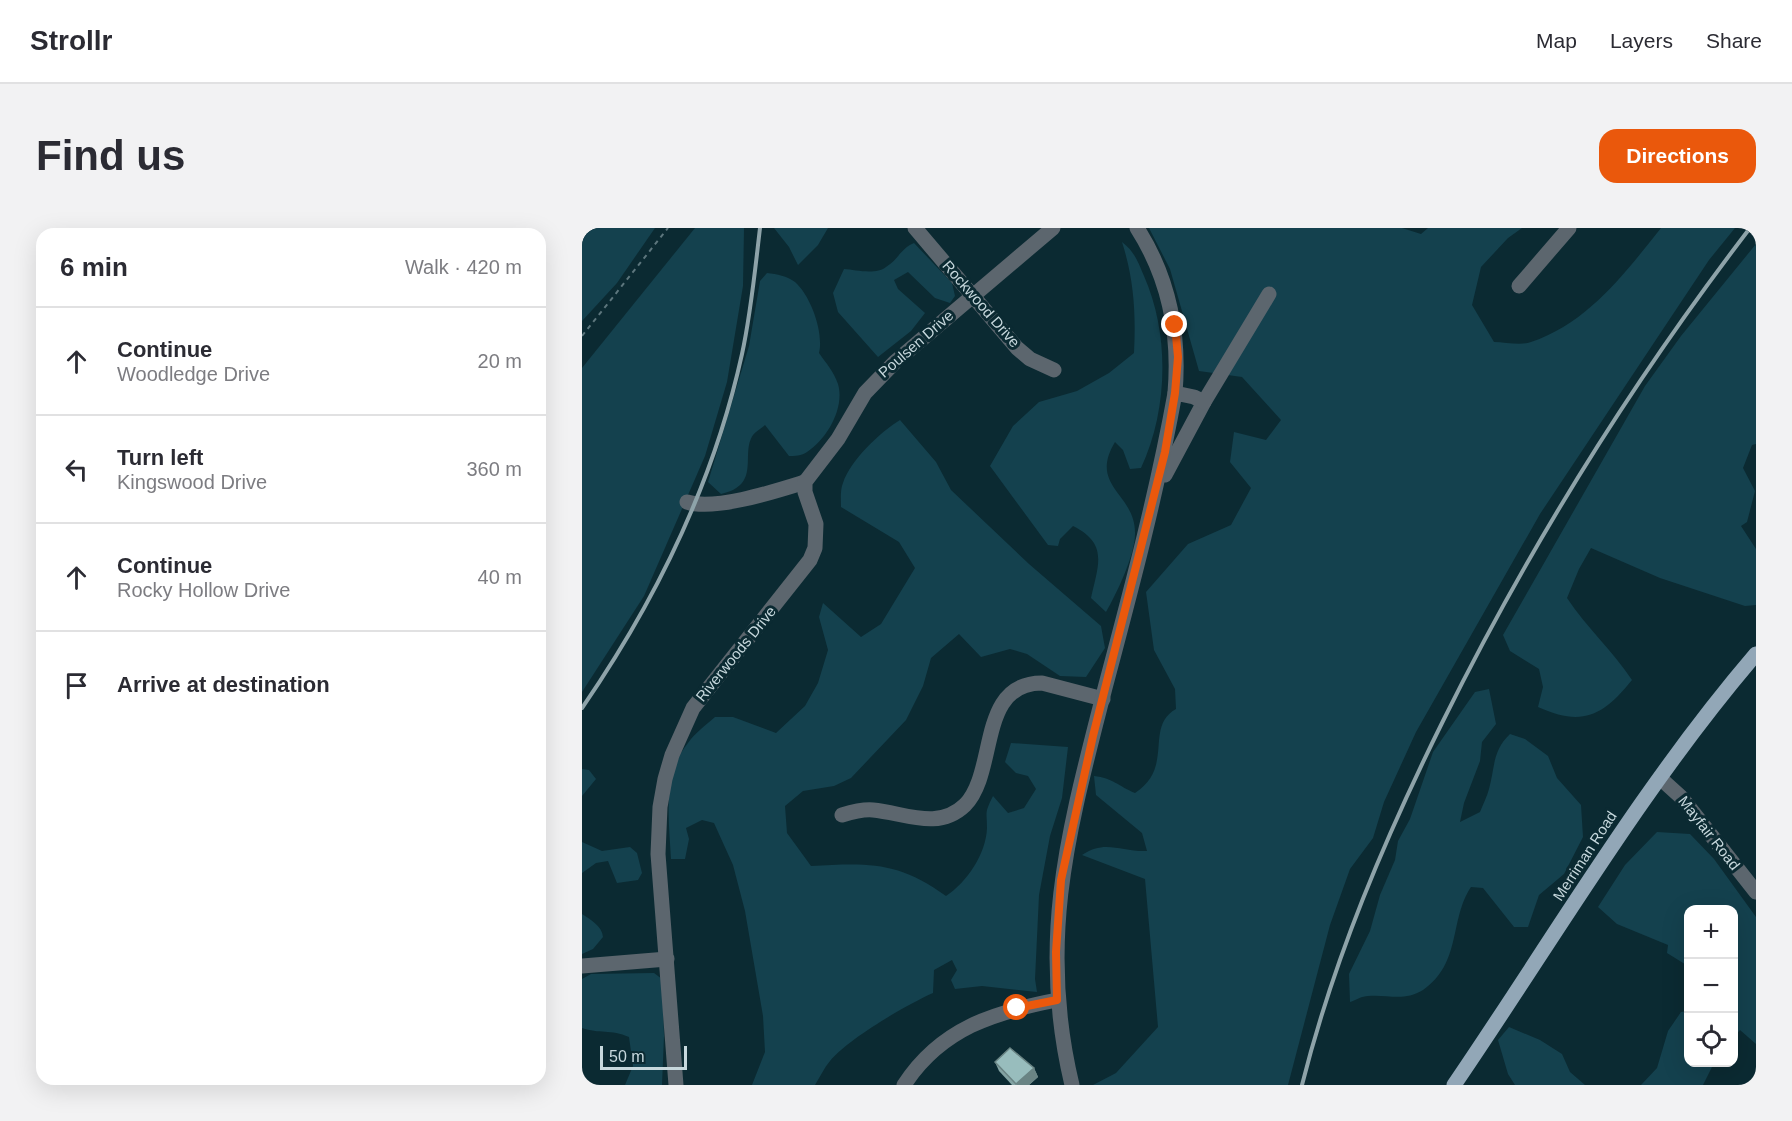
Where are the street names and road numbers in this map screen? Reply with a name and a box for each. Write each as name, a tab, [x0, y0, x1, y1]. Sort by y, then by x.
street label: Rockwood Drive	[939, 257, 1024, 350]
street label: Poulsen Drive	[875, 307, 956, 381]
street label: Riverwoods Drive	[692, 603, 779, 705]
street label: Mayfair Road	[1675, 792, 1744, 873]
street label: Merriman Road	[1549, 808, 1620, 904]

